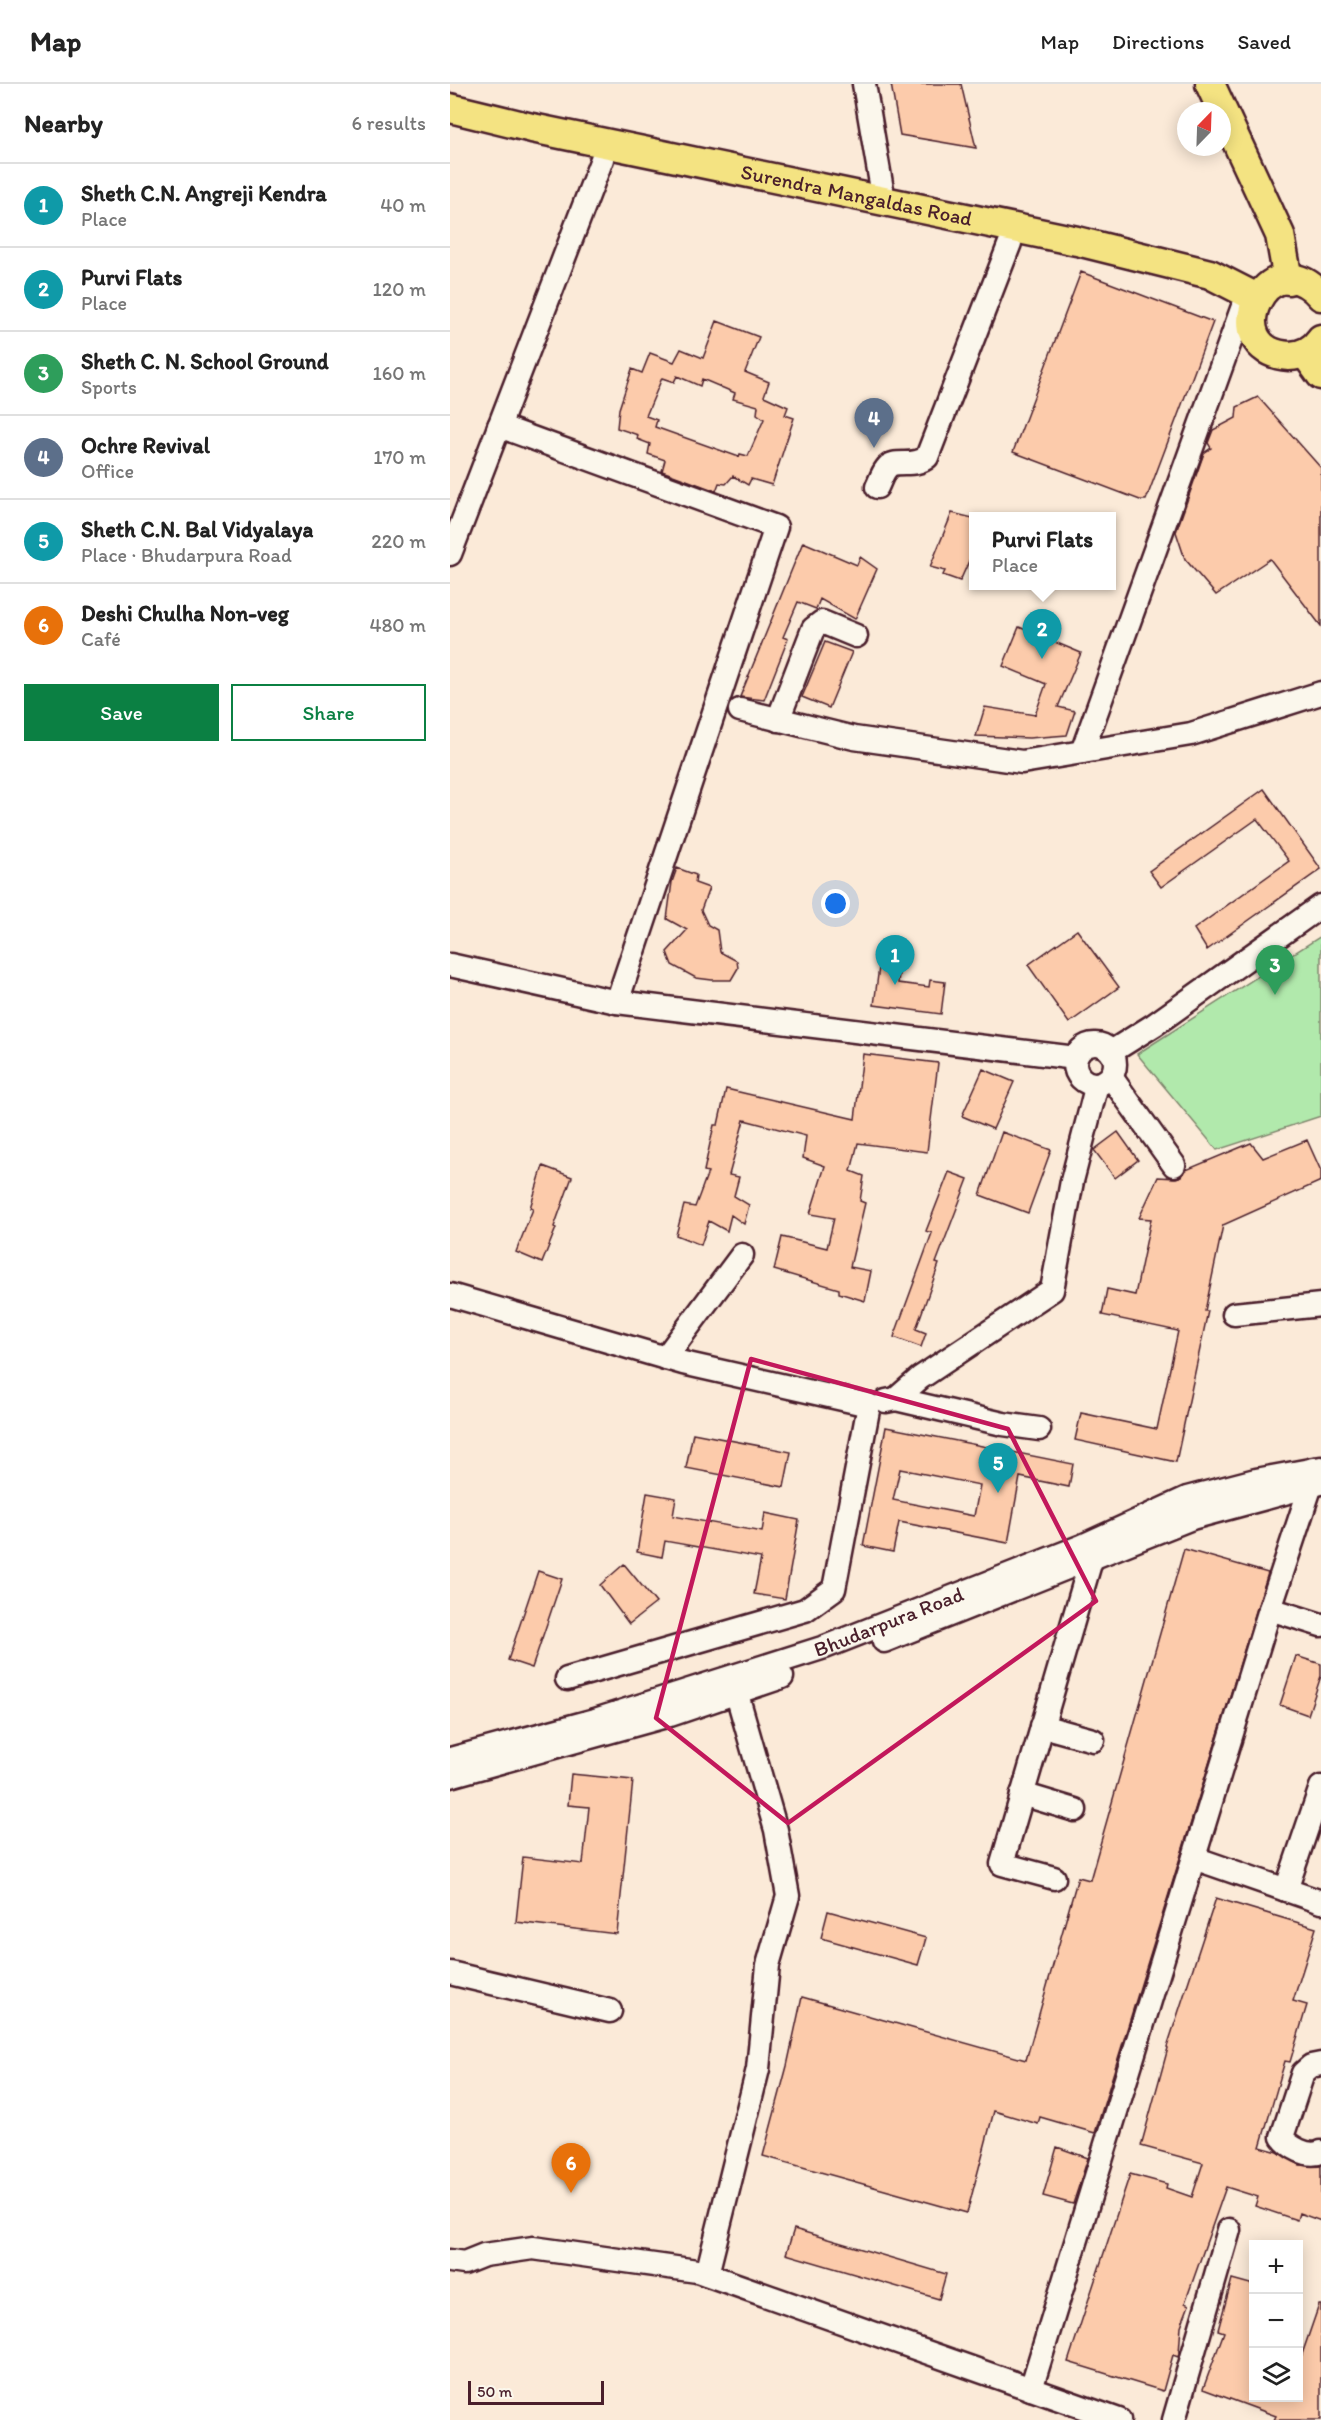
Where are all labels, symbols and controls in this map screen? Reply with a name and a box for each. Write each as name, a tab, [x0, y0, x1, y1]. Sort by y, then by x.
text: Map	[30, 24, 81, 58]
text: Map	[1041, 29, 1079, 54]
text: Directions	[1112, 29, 1204, 54]
text: Saved	[1237, 29, 1291, 54]
north arrow	[1177, 102, 1231, 156]
text: Nearby	[24, 107, 103, 139]
text: 6 results	[352, 111, 426, 135]
street label: Surendra Mangaldas Road	[739, 159, 975, 231]
text: Sheth C.N. Angreji Kendra	[81, 180, 327, 207]
text: 1	[39, 193, 48, 217]
text: 40 m	[380, 193, 426, 217]
text: Place	[81, 207, 127, 231]
text: Purvi Flats	[81, 264, 182, 291]
text: 2	[38, 277, 49, 301]
text: 120 m	[373, 277, 426, 301]
text: Place	[81, 291, 127, 315]
text: Sheth C. N. School Ground	[81, 348, 329, 375]
text: 3	[38, 361, 49, 385]
text: 160 m	[373, 361, 426, 385]
text: Sports	[81, 375, 137, 399]
pin: 4	[854, 398, 894, 448]
text: Ochre Revival	[81, 432, 210, 459]
text: 4	[37, 445, 50, 469]
text: 170 m	[373, 445, 426, 469]
text: Office	[81, 459, 134, 483]
popup	[969, 512, 1116, 590]
text: Sheth C.N. Bal Vidyalaya	[81, 516, 313, 543]
text: Purvi Flats	[992, 526, 1093, 553]
text: 5	[38, 529, 49, 553]
text: 220 m	[371, 529, 426, 553]
text: Place · Bhudarpura Road	[81, 543, 292, 567]
text: Place	[992, 553, 1038, 577]
text: Deshi Chulha Non-veg	[81, 600, 289, 627]
pin: 2	[1022, 610, 1062, 659]
text: 6	[38, 613, 49, 637]
text: 480 m	[369, 613, 426, 637]
text: Café	[81, 627, 121, 651]
button: Save	[24, 684, 219, 741]
button: Share	[231, 684, 426, 741]
your location	[821, 889, 850, 918]
pin: 1	[876, 936, 914, 985]
pin: 3	[1256, 946, 1294, 995]
pin: 5	[978, 1444, 1018, 1493]
street label: Bhudarpura Road	[811, 1581, 967, 1662]
pin: 6	[552, 2144, 590, 2193]
map controls	[1249, 2240, 1303, 2402]
button: +	[1249, 2240, 1303, 2294]
button: −	[1249, 2294, 1303, 2348]
button: layers	[1249, 2348, 1303, 2402]
scale bar	[468, 2378, 604, 2406]
text: 50 m	[477, 2382, 512, 2401]

